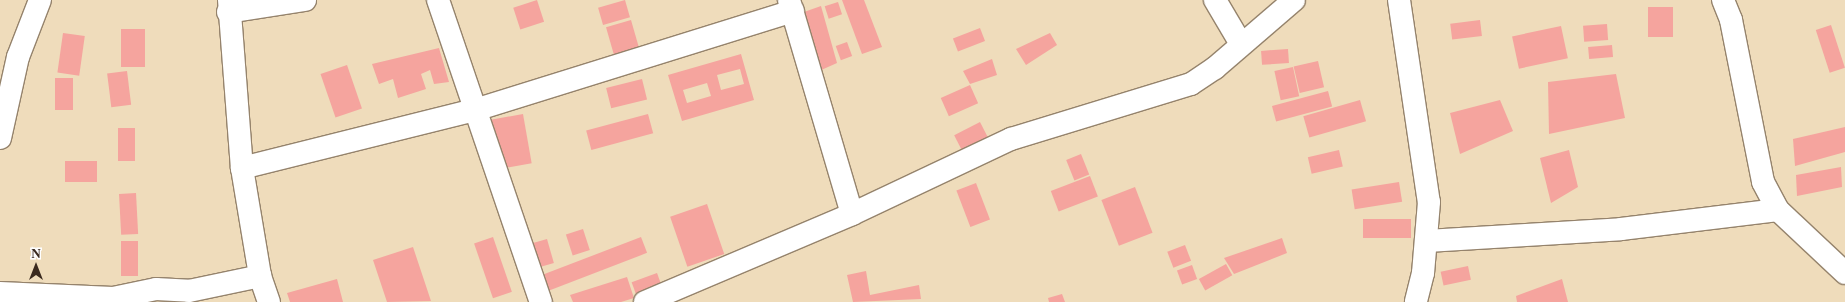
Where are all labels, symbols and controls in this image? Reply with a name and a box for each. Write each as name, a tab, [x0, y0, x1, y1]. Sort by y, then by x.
north arrow	[16, 246, 56, 286]
text: N	[31, 247, 41, 261]

